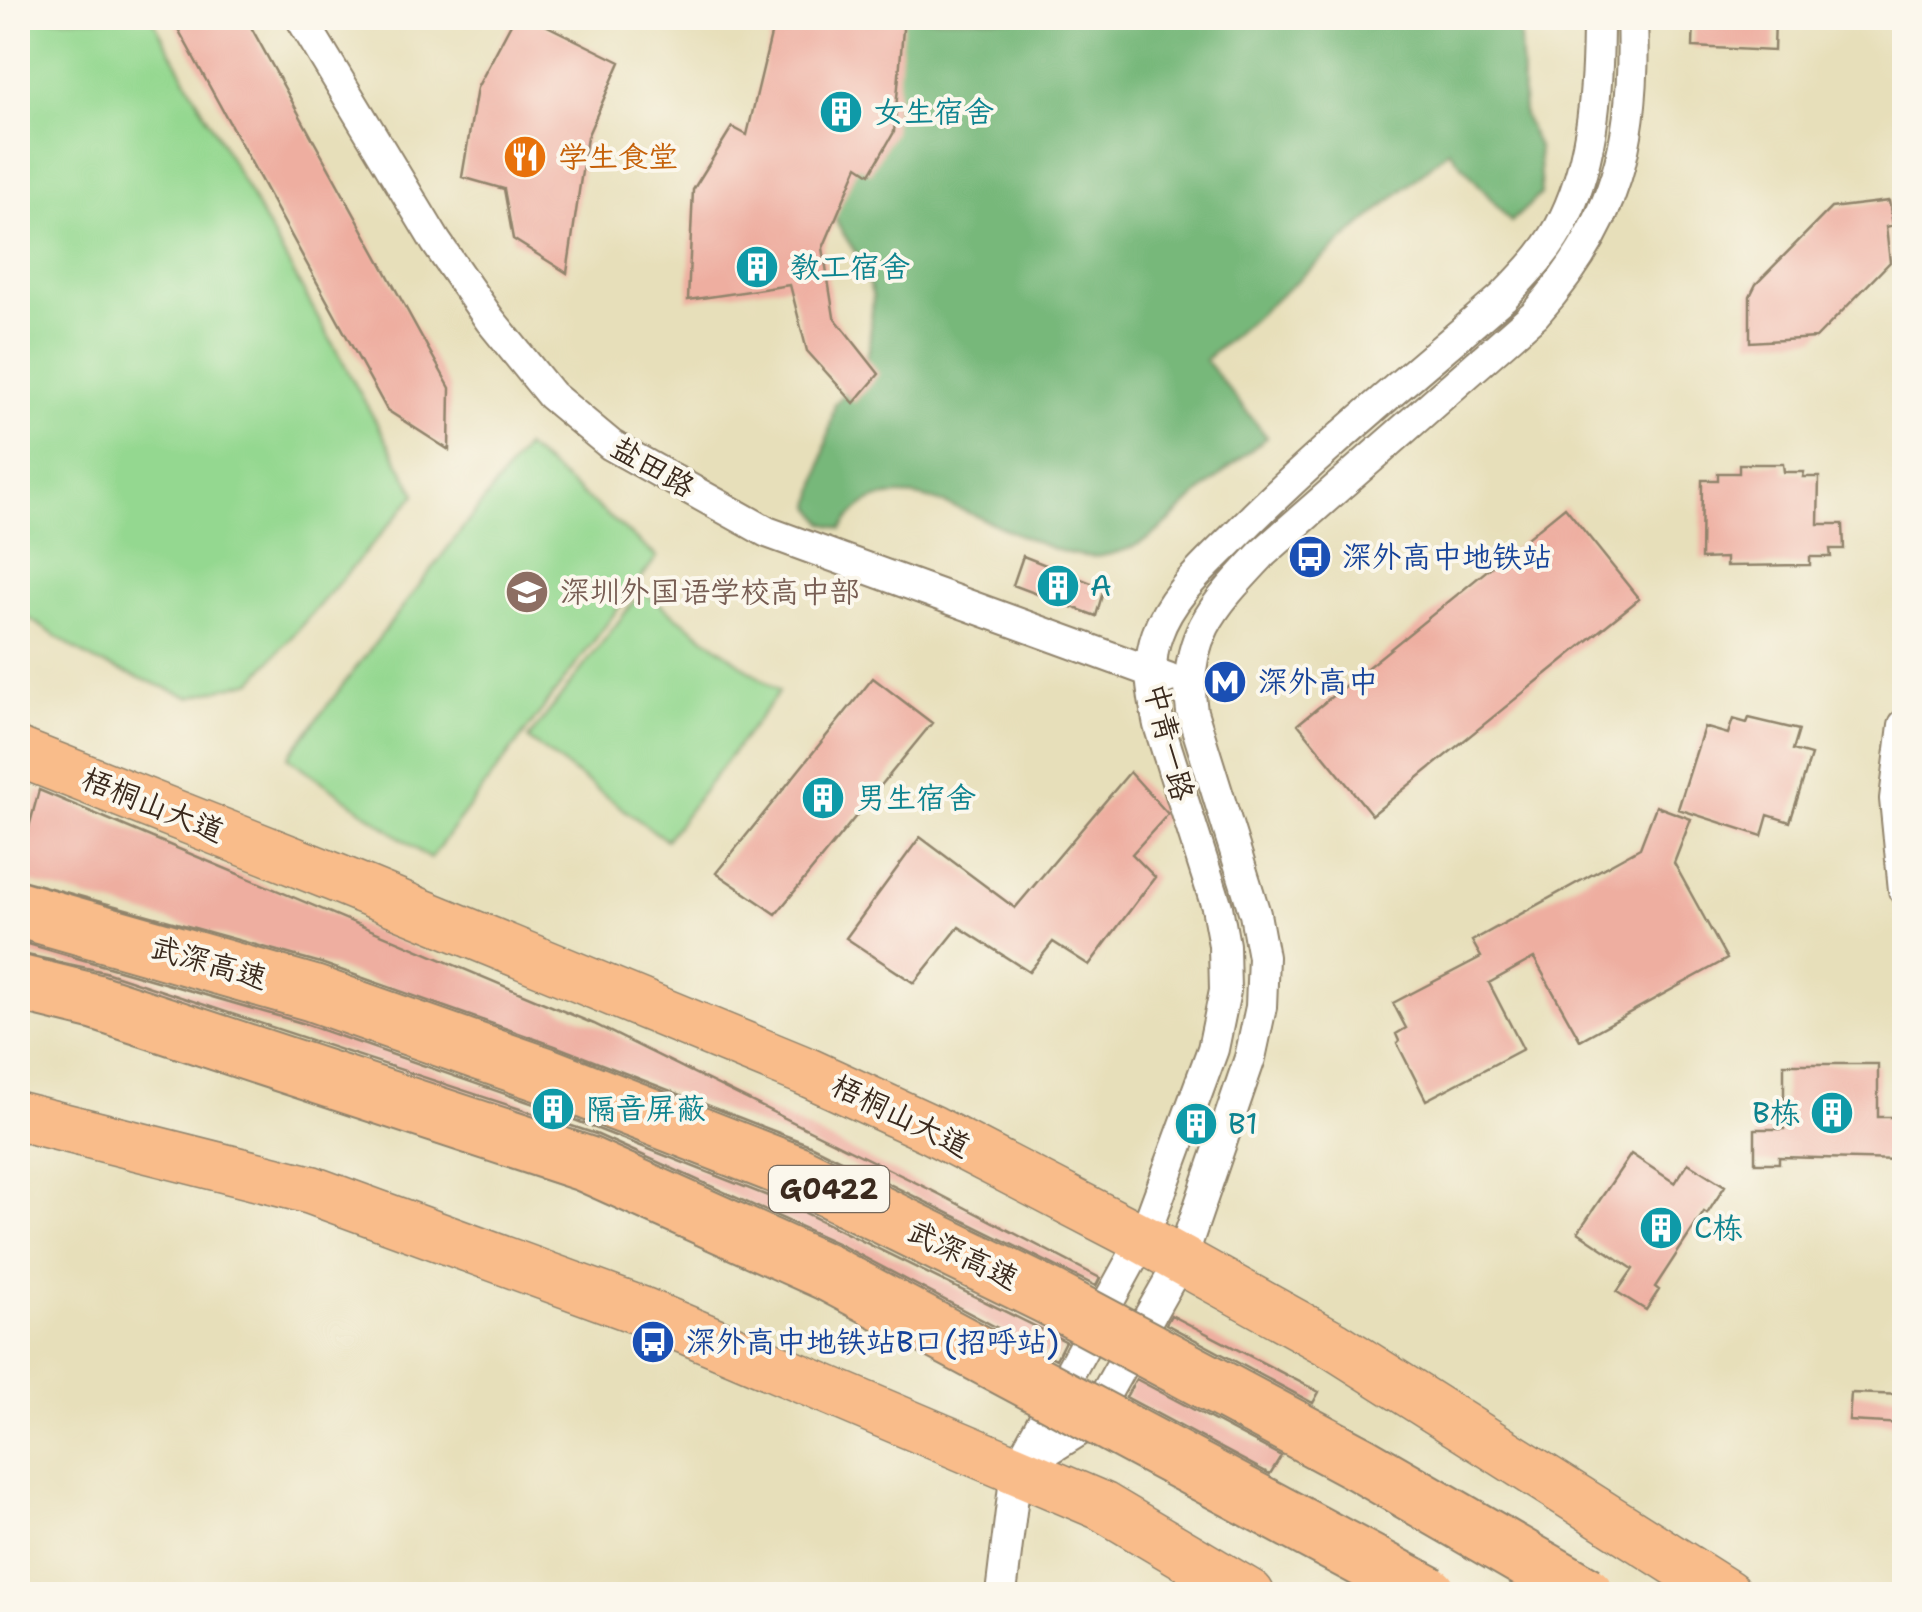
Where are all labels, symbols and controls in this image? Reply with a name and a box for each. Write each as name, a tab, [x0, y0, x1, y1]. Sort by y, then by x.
building icon: 女生宿舍	[818, 89, 864, 135]
place label: 女生宿舍	[874, 91, 994, 132]
restaurant icon: 学生食堂	[502, 134, 548, 180]
place label: 学生食堂	[558, 136, 678, 177]
building icon: 教工宿舍	[734, 244, 780, 290]
place label: 教工宿舍	[790, 246, 910, 287]
street label: 盐田路	[604, 426, 702, 507]
bus stop icon: 深外高中地铁站	[1287, 534, 1333, 580]
place label: 深外高中地铁站	[1342, 536, 1552, 577]
building icon: A	[1035, 563, 1081, 609]
place label: A	[1090, 565, 1112, 606]
school or university icon: 深圳外国语学校高中部	[504, 569, 550, 615]
place label: 深圳外国语学校高中部	[560, 571, 860, 612]
metro station icon: 深外高中	[1202, 659, 1248, 705]
place label: 深外高中	[1258, 661, 1378, 702]
street label: 中青一路	[1135, 679, 1204, 805]
street label: 梧桐山大道	[76, 757, 230, 852]
building icon: 男生宿舍	[800, 775, 846, 821]
place label: 男生宿舍	[856, 777, 976, 818]
street label: 武深高速	[146, 926, 272, 999]
street label: 梧桐山大道	[825, 1064, 978, 1167]
building icon: 隔音屏蔽	[530, 1086, 576, 1132]
place label: 隔音屏蔽	[586, 1088, 706, 1129]
building icon: B栋	[1809, 1090, 1855, 1136]
place label: B栋	[1752, 1092, 1800, 1133]
building icon: B1	[1173, 1101, 1219, 1147]
place label: B1	[1228, 1103, 1258, 1144]
road number: G0422	[769, 1166, 889, 1212]
building icon: C栋	[1638, 1205, 1684, 1251]
place label: C栋	[1694, 1207, 1742, 1248]
street label: 武深高速	[900, 1210, 1026, 1299]
bus stop icon: 深外高中地铁站B口(招呼站)	[630, 1319, 676, 1365]
place label: 深外高中地铁站B口(招呼站)	[686, 1321, 1059, 1362]

